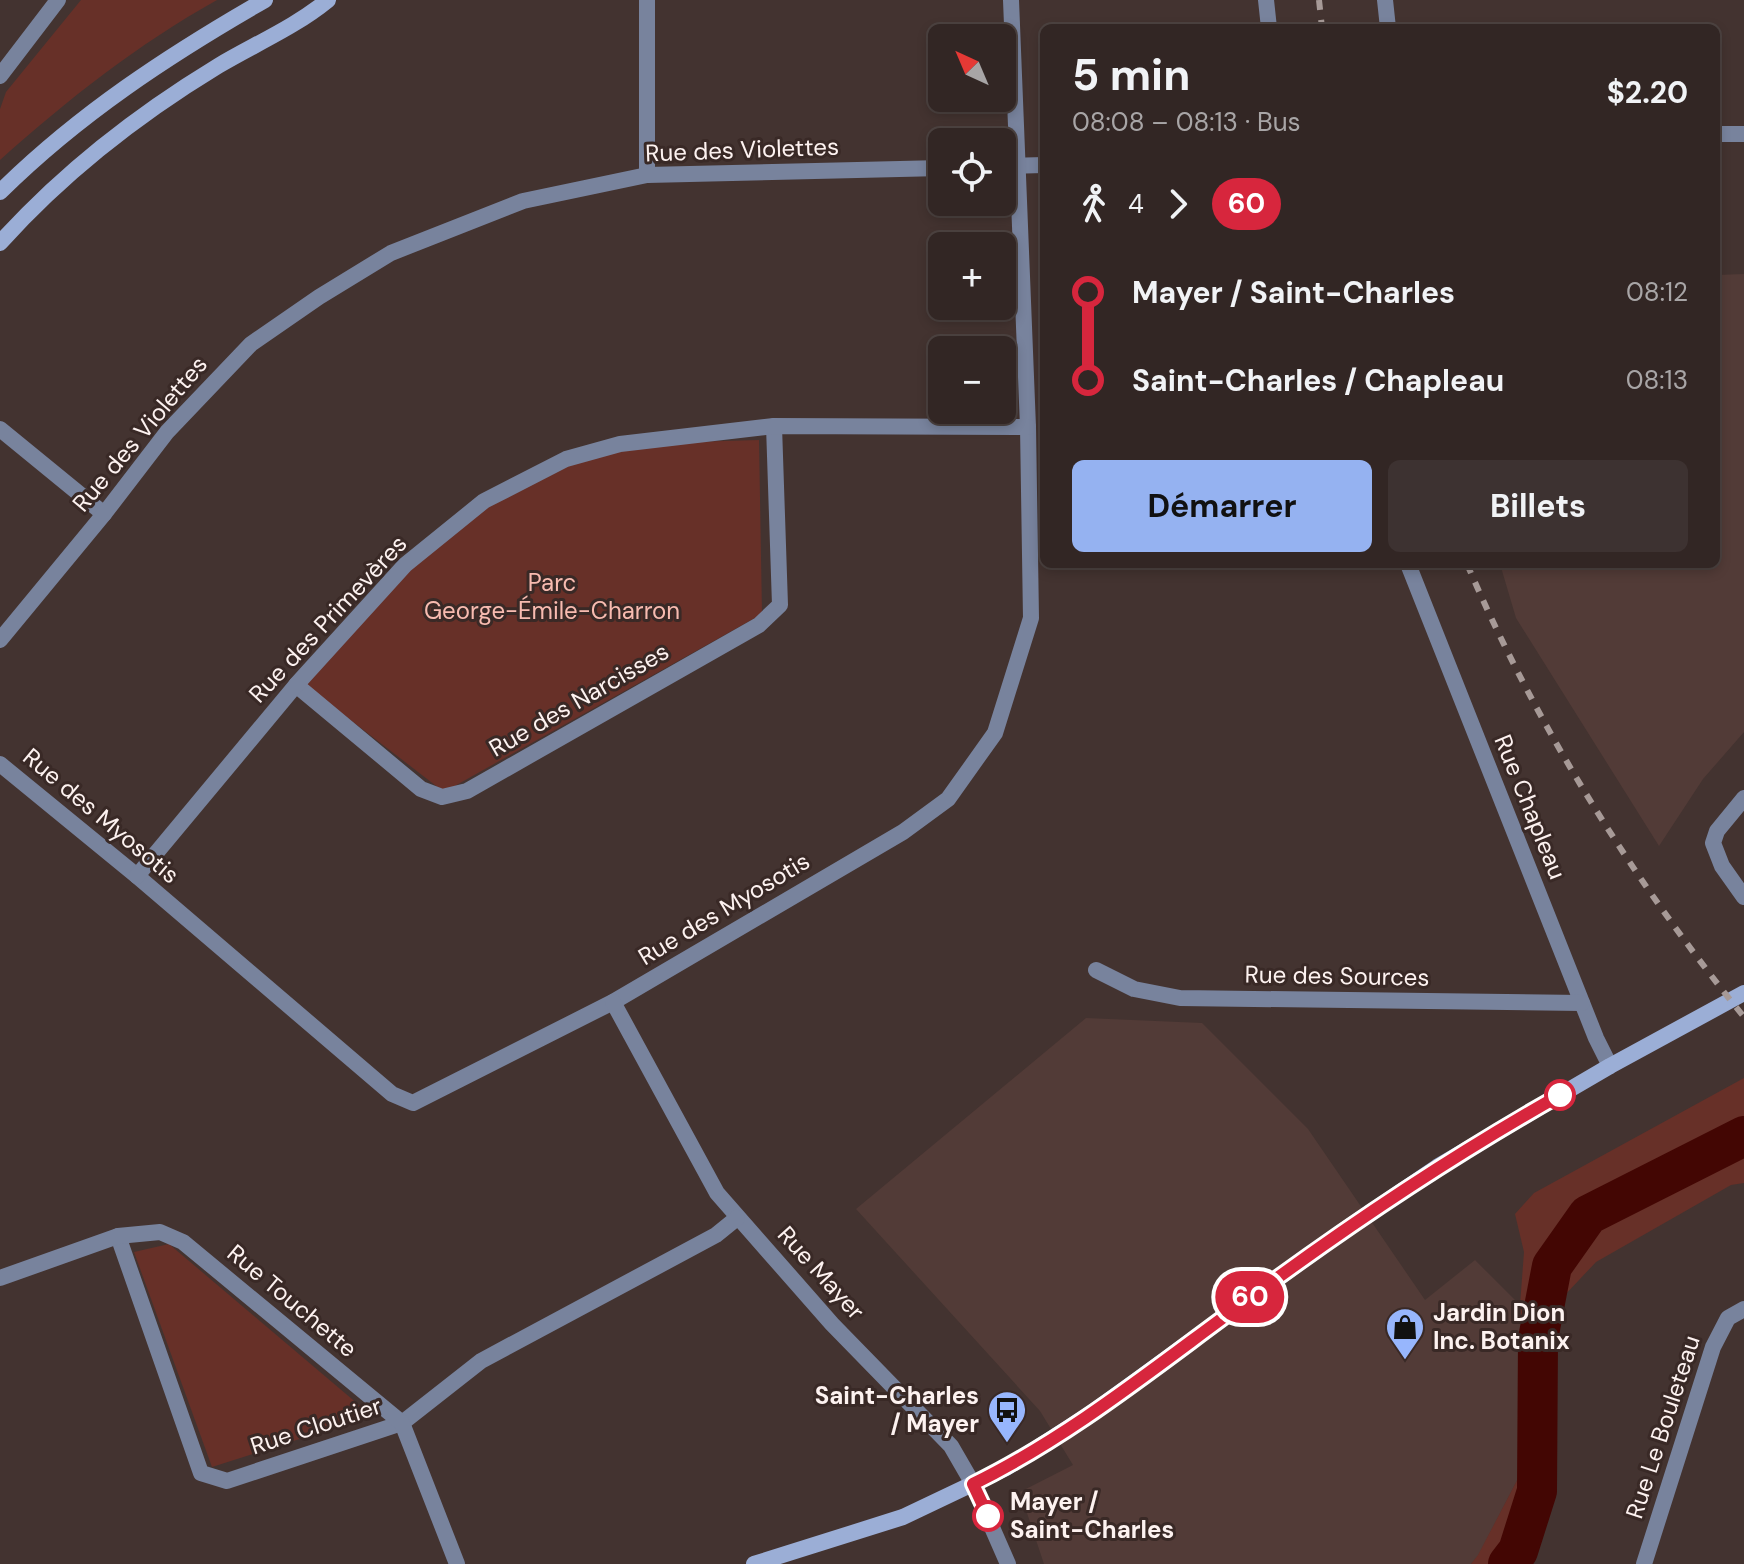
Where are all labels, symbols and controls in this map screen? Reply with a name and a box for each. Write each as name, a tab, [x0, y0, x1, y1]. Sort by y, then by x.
north arrow	[928, 24, 1016, 112]
map controls	[928, 24, 1016, 424]
text: 5 min	[1072, 46, 1190, 104]
text: $2.20	[1607, 73, 1688, 112]
text: 08:08 – 08:13 · Bus	[1072, 105, 1301, 139]
button: locate	[928, 128, 1016, 216]
street label: Rue des Violettes	[645, 131, 839, 168]
icon: walk	[1072, 182, 1116, 226]
icon: forward	[1156, 182, 1200, 226]
text: 60	[1228, 185, 1265, 222]
text: 4	[1128, 187, 1144, 221]
button: +	[928, 232, 1016, 320]
text: Mayer / Saint-Charles	[1132, 273, 1455, 312]
text: 08:12	[1626, 275, 1688, 309]
button: −	[928, 336, 1016, 424]
street label: Rue des Violettes	[65, 349, 214, 518]
text: Saint-Charles / Chapleau	[1132, 361, 1504, 400]
text: 08:13	[1626, 363, 1688, 397]
button: Démarrer	[1072, 460, 1372, 552]
button: Billets	[1388, 460, 1688, 552]
street label: Rue des Primevères	[242, 528, 413, 709]
park label: Parc George-Émile-Charron	[424, 567, 680, 626]
street label: Rue des Narcisses	[483, 636, 674, 764]
street label: Rue Chapleau	[1487, 730, 1573, 884]
street label: Rue des Myosotis	[17, 741, 186, 890]
street label: Rue des Myosotis	[632, 845, 815, 972]
street label: Rue des Sources	[1244, 958, 1430, 993]
unlabelled marker	[1545, 1080, 1575, 1110]
street label: Rue Mayer	[771, 1219, 872, 1326]
street label: Rue Touchette	[221, 1237, 364, 1364]
line badge: 60	[1214, 1271, 1286, 1323]
text: 60	[1231, 1278, 1269, 1315]
place label: Jardin Dion Inc. Botanix	[1433, 1297, 1570, 1356]
shop icon: Jardin Dion Inc. Botanix	[1384, 1306, 1426, 1361]
street label: Rue Le Bouleteau	[1618, 1331, 1707, 1522]
place label: Saint-Charles / Mayer	[815, 1380, 979, 1439]
bus stop icon: Saint-Charles / Mayer	[986, 1389, 1028, 1444]
street label: Rue Cloutier	[246, 1390, 386, 1461]
place label: Mayer / Saint-Charles	[1010, 1486, 1174, 1545]
marker: Mayer / Saint-Charles	[973, 1501, 1003, 1531]

